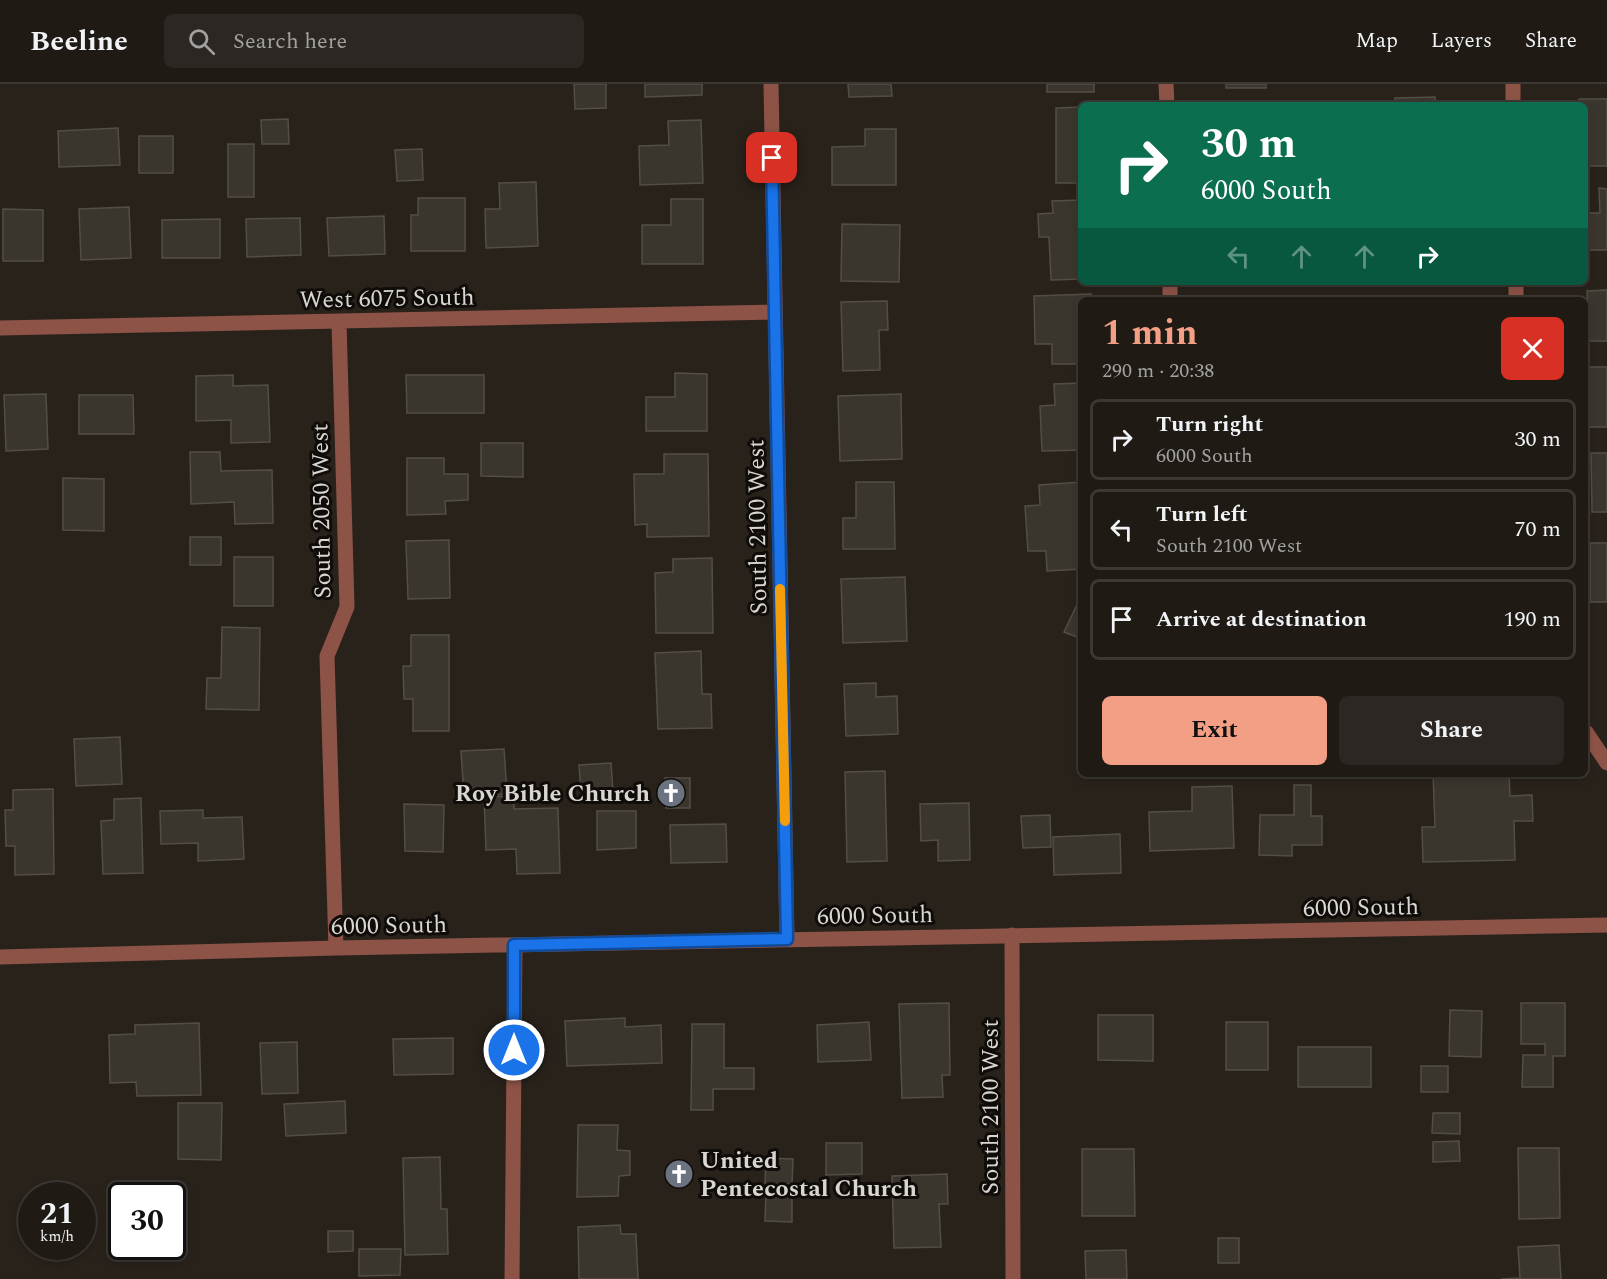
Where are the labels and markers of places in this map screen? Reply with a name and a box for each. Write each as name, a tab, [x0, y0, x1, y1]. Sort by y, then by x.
pin	[746, 132, 797, 183]
place label: Roy Bible Church	[455, 776, 650, 812]
church icon: Roy Bible Church	[655, 777, 687, 809]
place label: United Pentecostal Church	[700, 1143, 917, 1207]
church icon: United Pentecostal Church	[663, 1158, 695, 1190]

